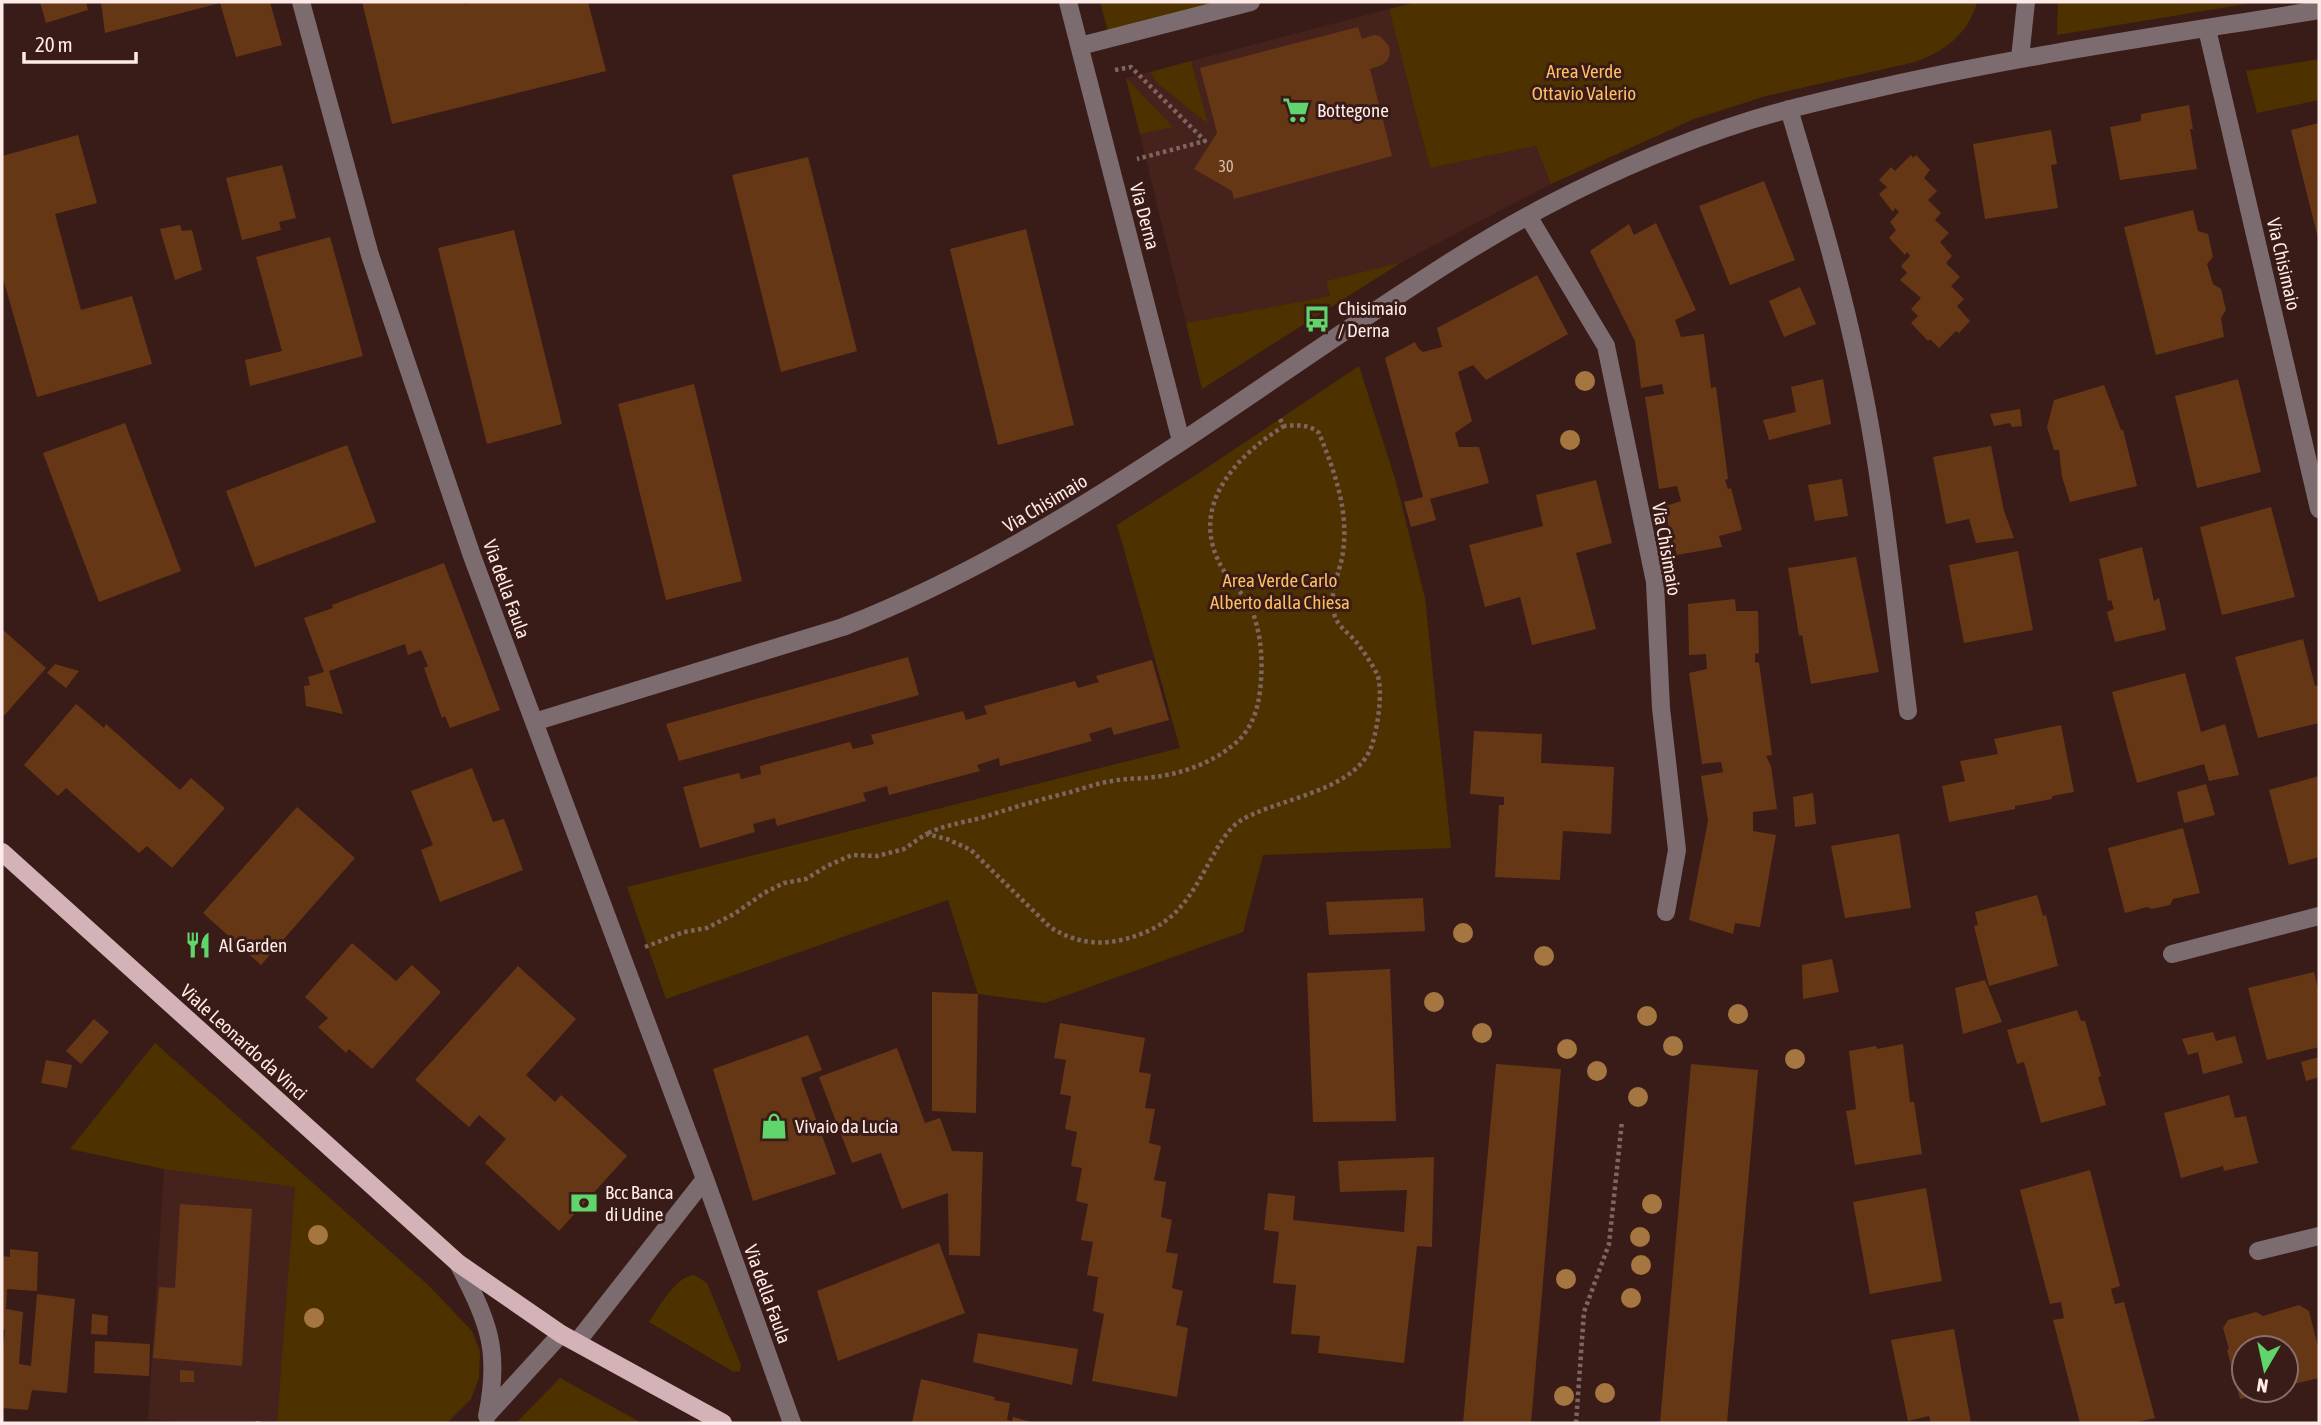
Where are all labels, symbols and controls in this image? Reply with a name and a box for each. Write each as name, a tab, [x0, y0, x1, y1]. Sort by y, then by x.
scale bar	[24, 21, 136, 65]
text: 20 m	[35, 32, 73, 56]
park label: Area Verde Ottavio Valerio	[1532, 60, 1636, 104]
supermarket icon: Bottegone	[1281, 95, 1311, 125]
place label: Bottegone	[1317, 99, 1389, 121]
house number: 30	[1218, 157, 1234, 175]
street label: Via Derna	[1126, 180, 1164, 252]
street label: Via Chisimaio	[2263, 216, 2305, 312]
place label: Chisimaio / Derna	[1338, 297, 1407, 341]
bus stop icon: Chisimaio / Derna	[1302, 304, 1332, 334]
street label: Via Chisimaio	[999, 469, 1091, 537]
street label: Via Chisimaio	[1648, 501, 1686, 597]
street label: Via della Faula	[479, 537, 535, 641]
park label: Area Verde Carlo Alberto dalla Chiesa	[1210, 569, 1350, 613]
restaurant icon: Al Garden	[183, 930, 213, 960]
place label: Al Garden	[219, 934, 287, 956]
street label: Viale Leonardo da Vinci	[176, 980, 312, 1104]
shop icon: Vivaio da Lucia	[759, 1111, 789, 1141]
place label: Vivaio da Lucia	[795, 1115, 898, 1137]
place label: Bcc Banca di Udine	[605, 1181, 674, 1225]
bank icon: Bcc Banca di Udine	[569, 1188, 599, 1218]
street label: Via della Faula	[740, 1242, 796, 1346]
north arrow	[2230, 1334, 2300, 1404]
text: N	[2255, 1374, 2270, 1398]

